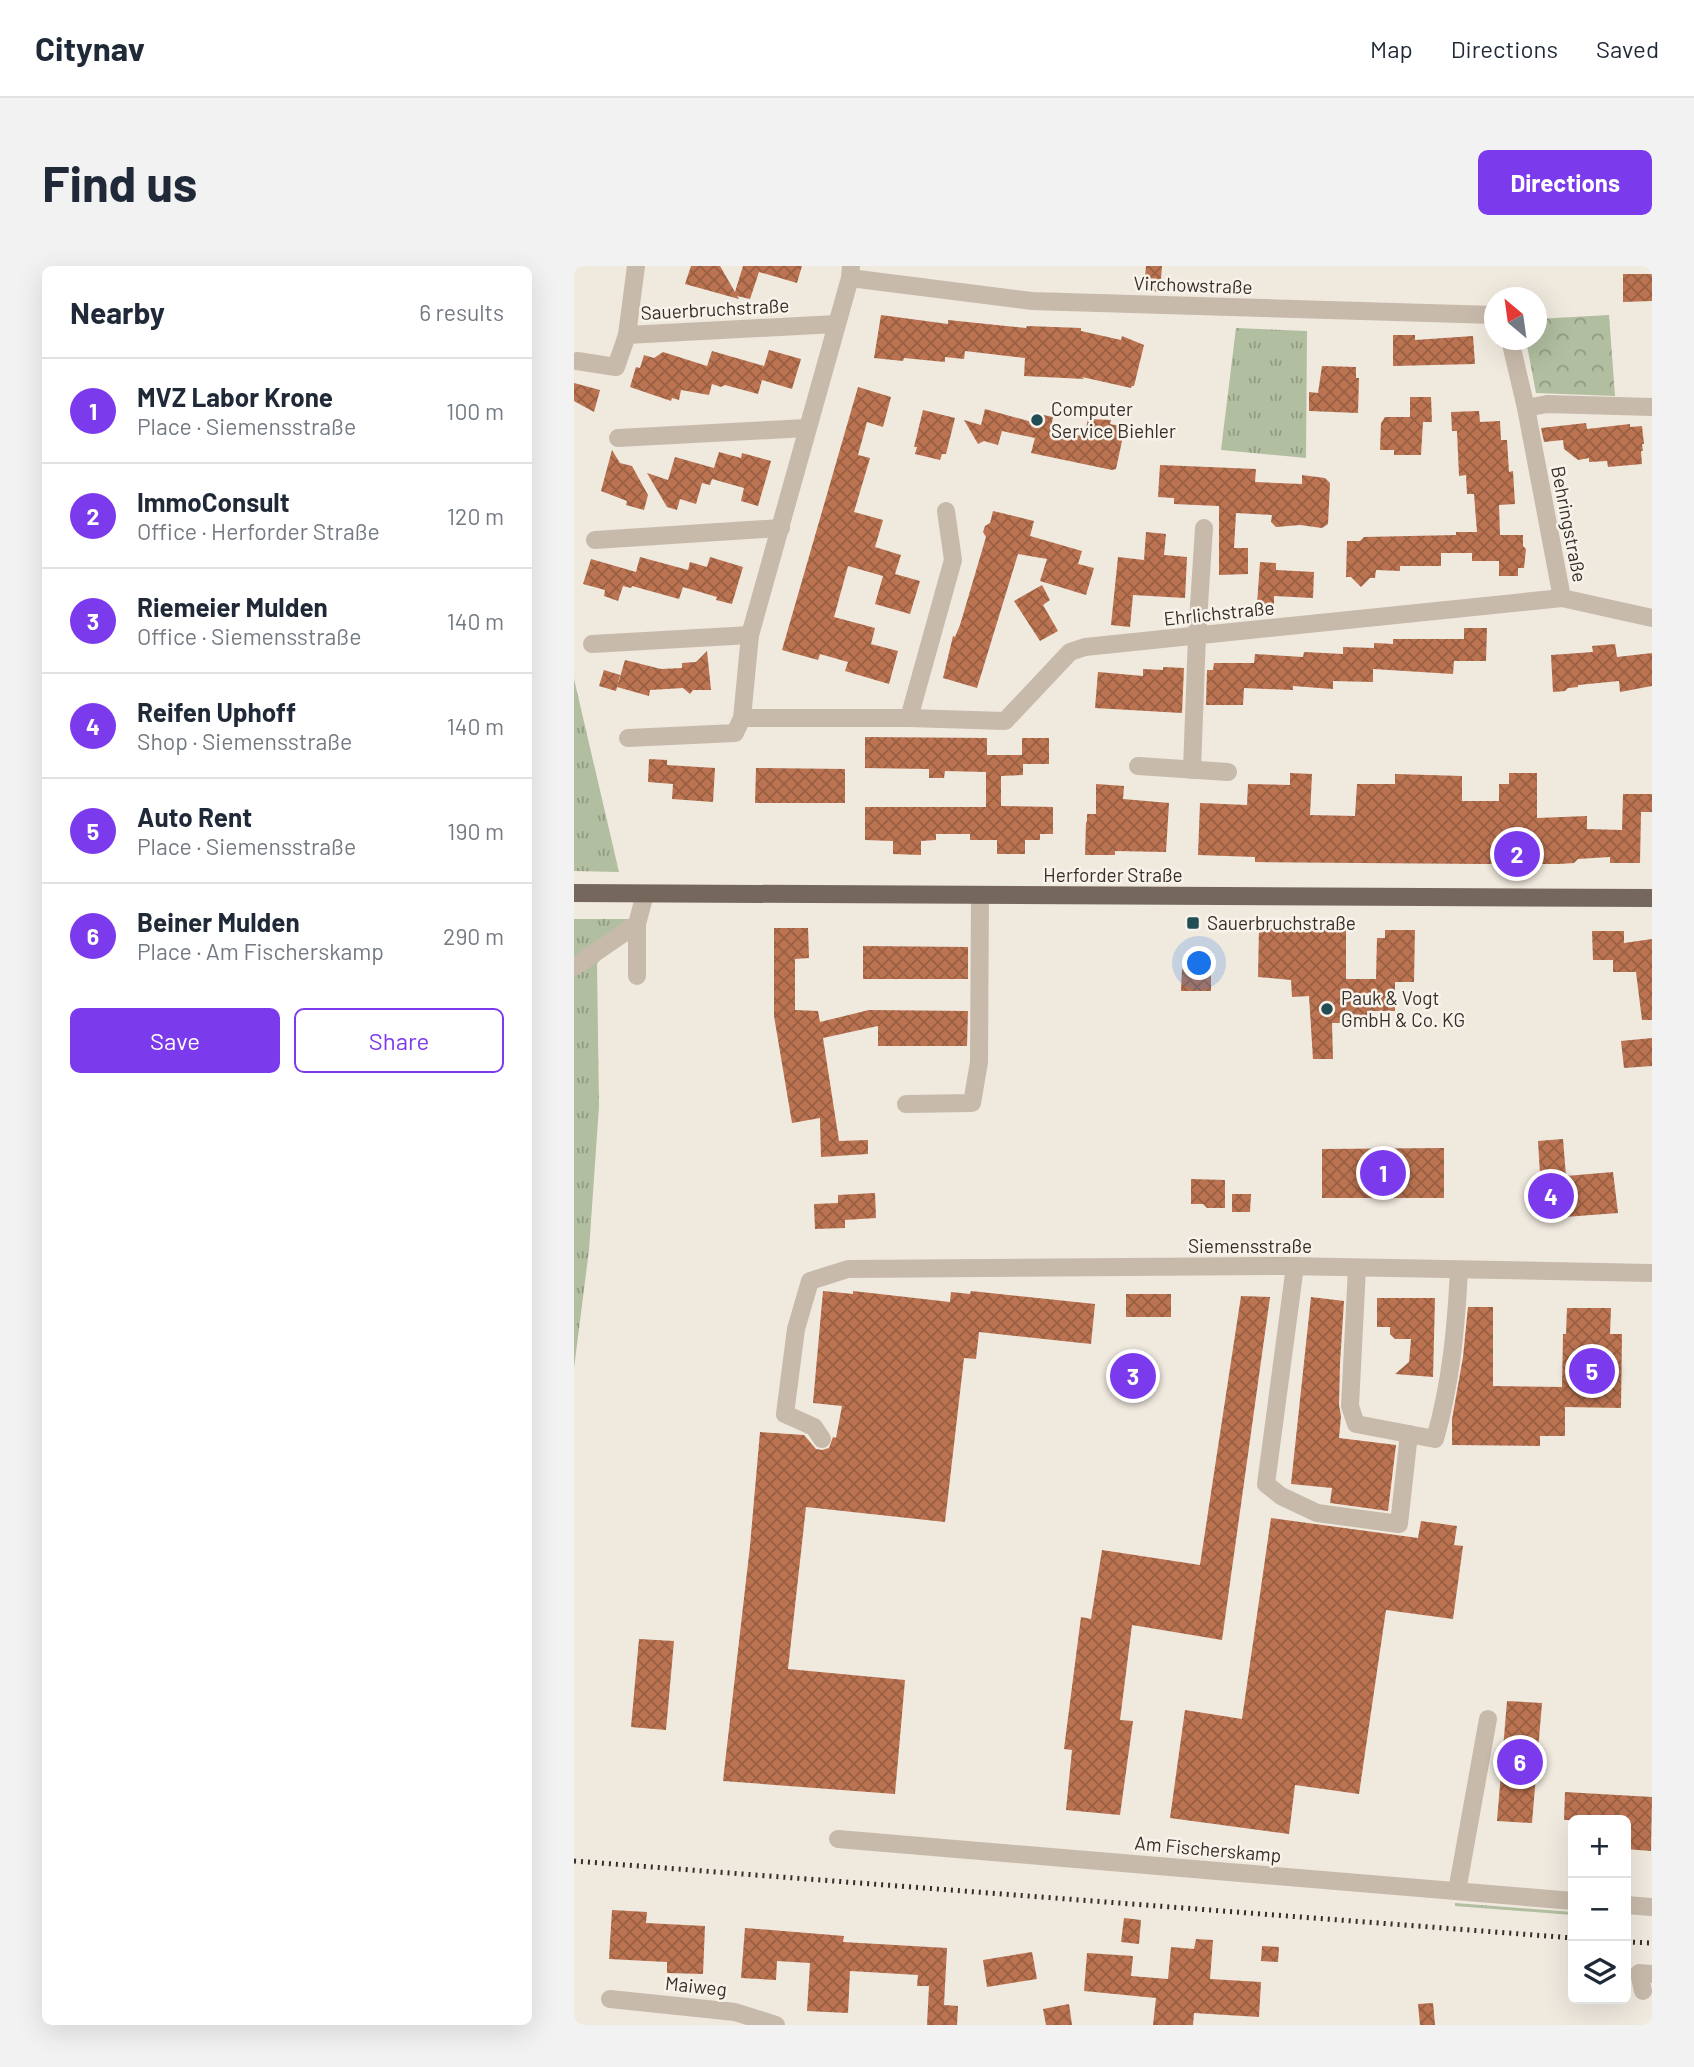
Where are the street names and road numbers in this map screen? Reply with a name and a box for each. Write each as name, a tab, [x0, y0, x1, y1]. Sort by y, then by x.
street label: Virchowstraße	[1133, 271, 1253, 298]
street label: Sauerbruchstraße	[640, 293, 790, 324]
street label: Behringstraße	[1547, 464, 1592, 584]
street label: Ehrlichstraße	[1162, 595, 1276, 630]
street label: Herforder Straße	[1043, 863, 1183, 886]
street label: Siemensstraße	[1188, 1234, 1312, 1257]
street label: Am Fischerskamp	[1134, 1831, 1282, 1866]
street label: Maiweg	[664, 1971, 728, 2000]

